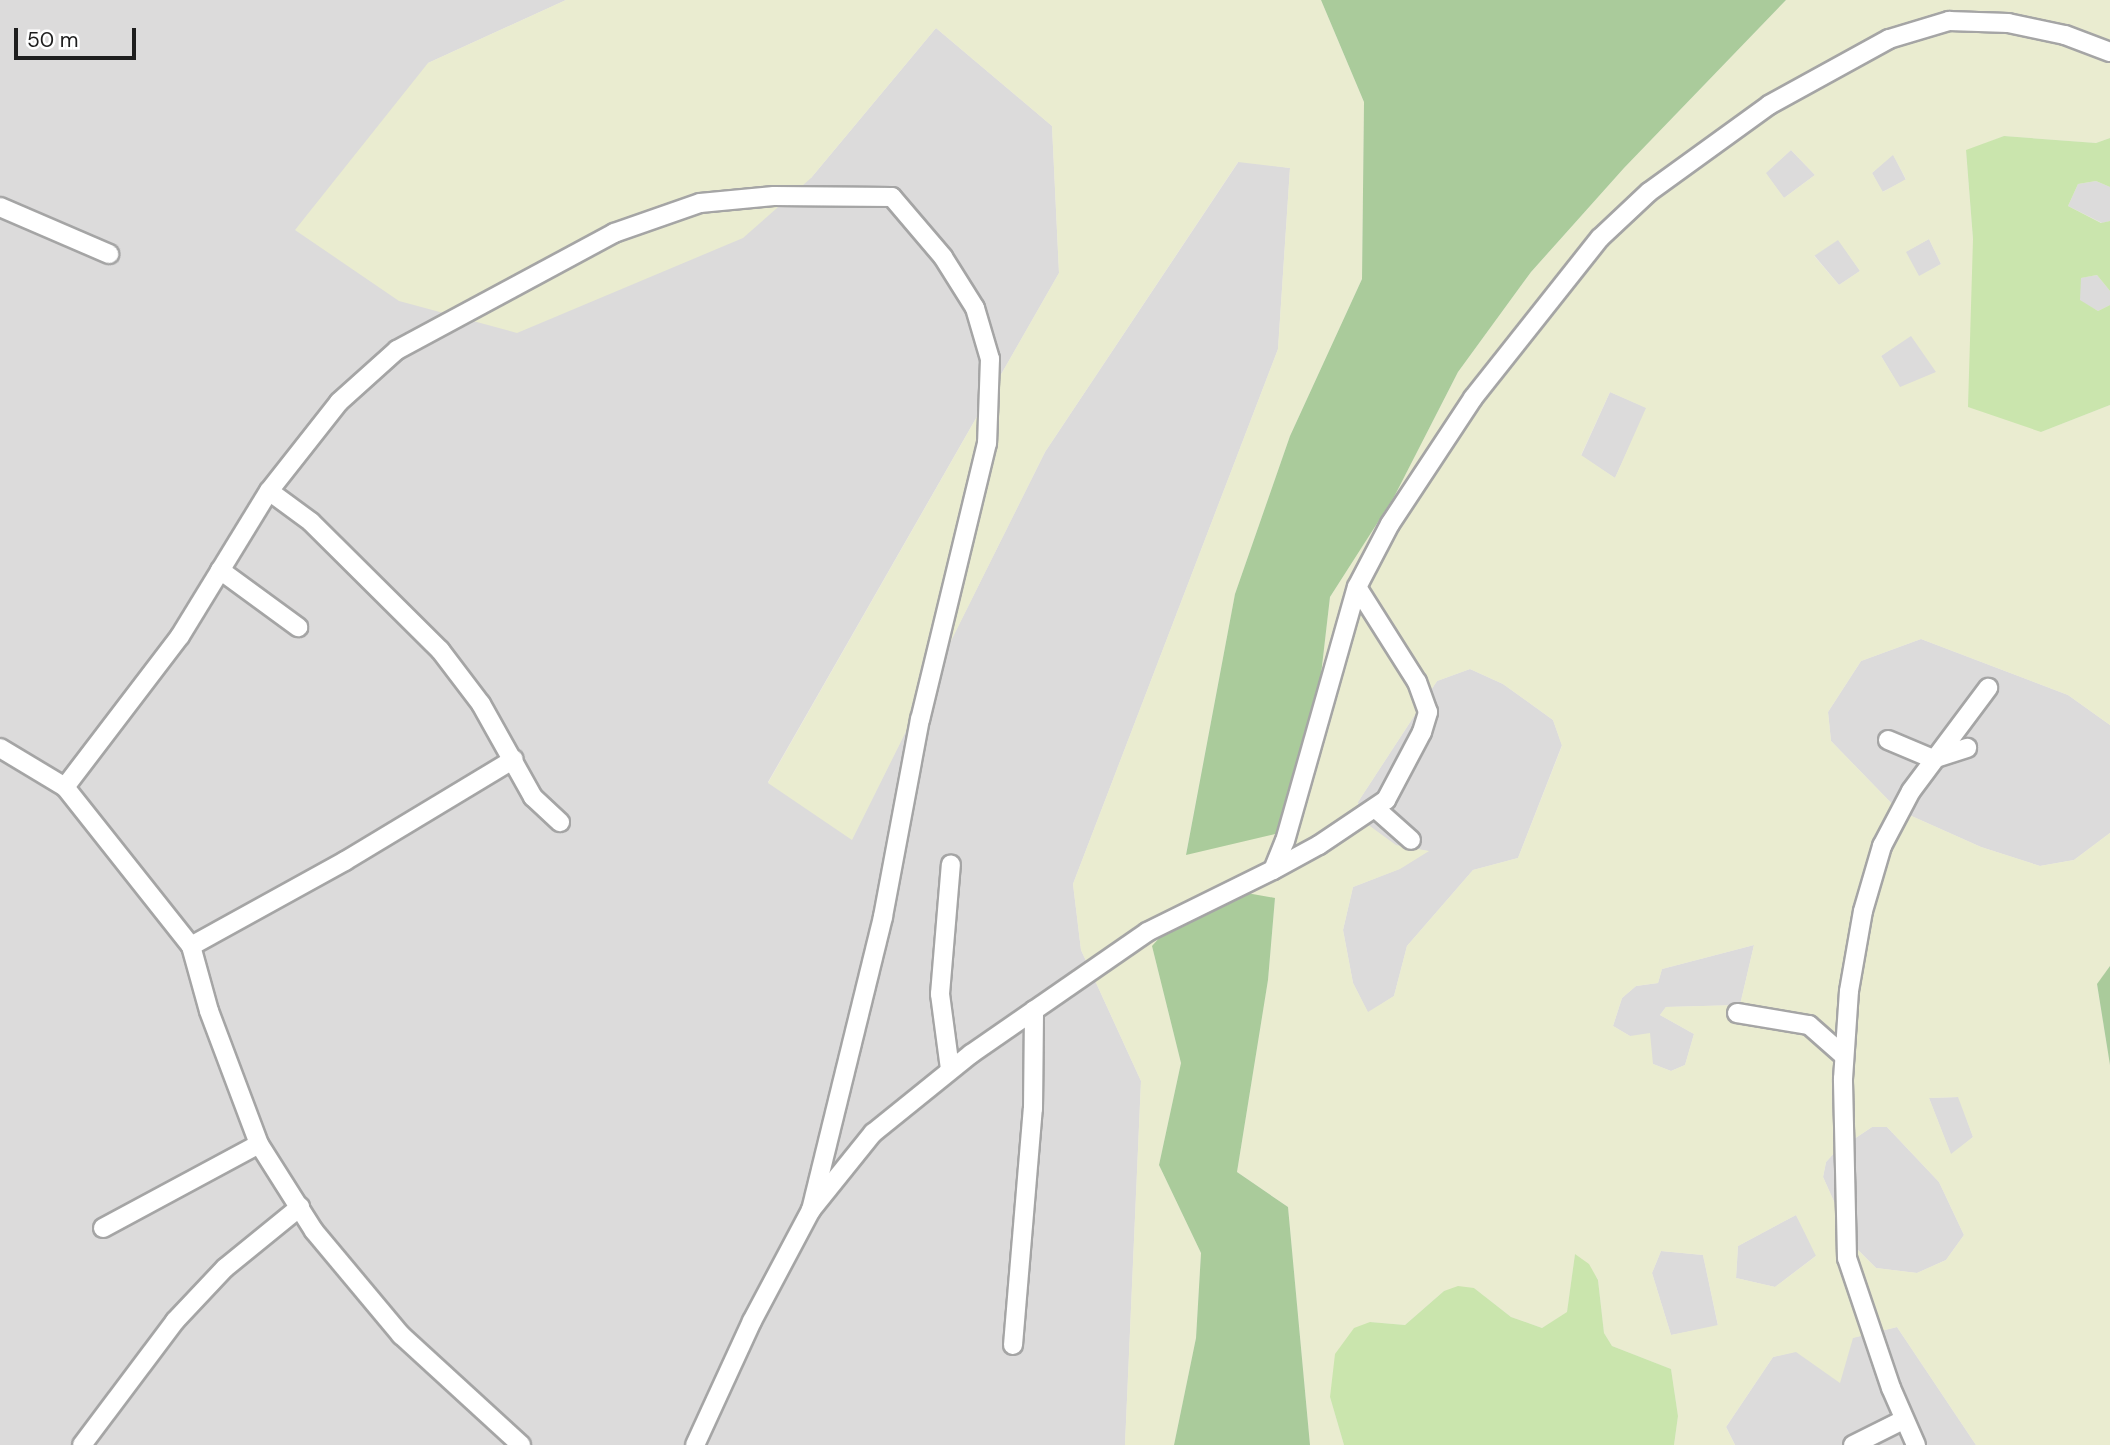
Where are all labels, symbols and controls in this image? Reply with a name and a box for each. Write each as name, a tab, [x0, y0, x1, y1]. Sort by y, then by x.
scale bar	[18, 14, 140, 58]
text: 50 m	[27, 26, 78, 54]

